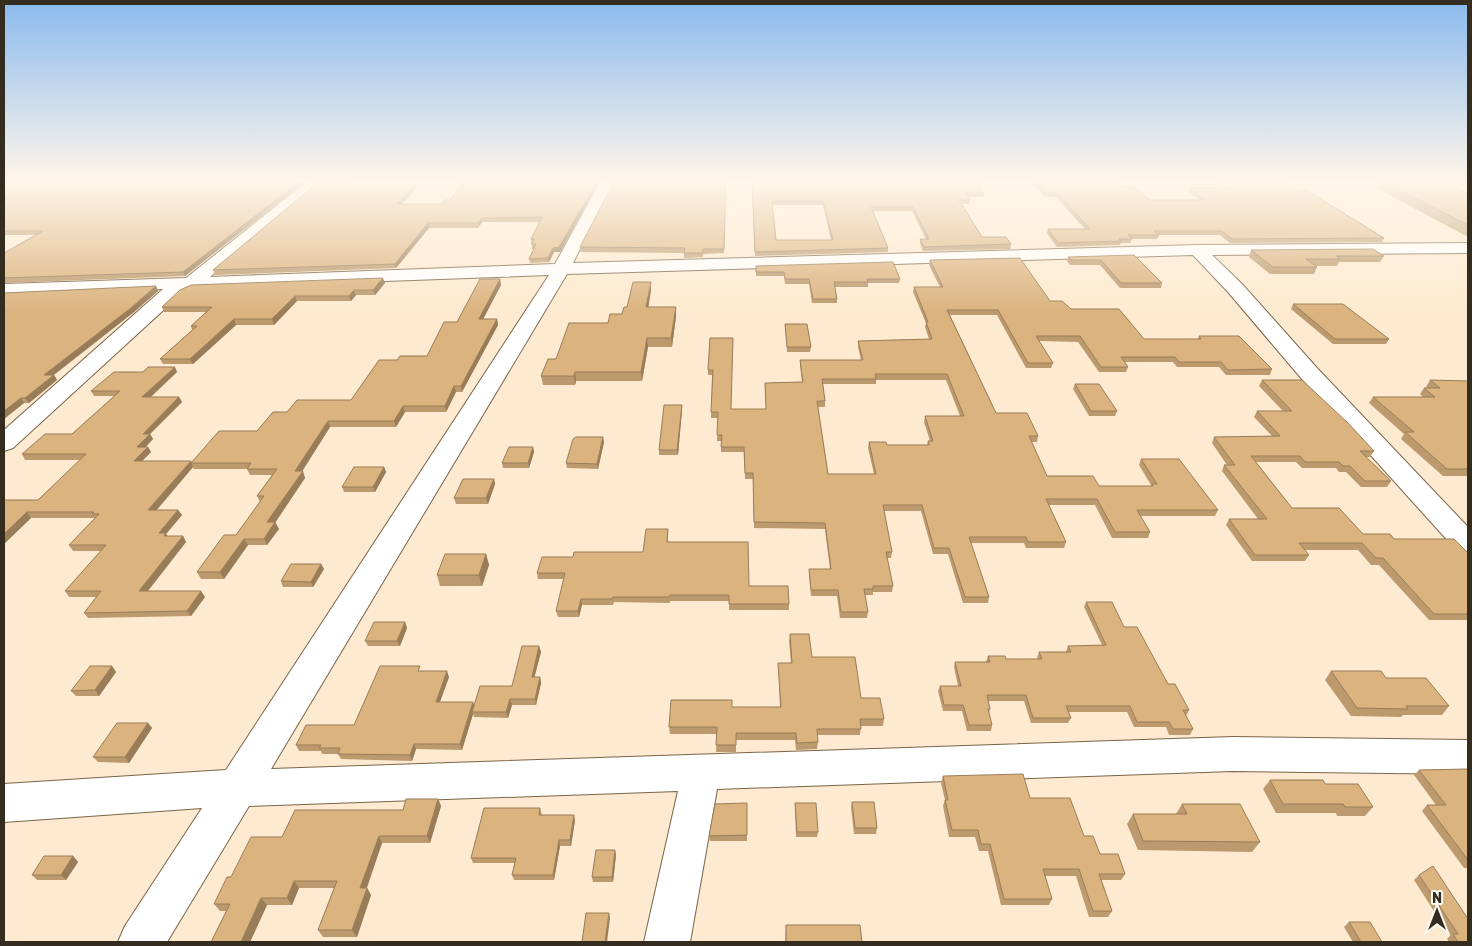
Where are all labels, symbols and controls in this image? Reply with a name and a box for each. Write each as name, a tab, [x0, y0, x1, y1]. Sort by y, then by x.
north arrow	[1412, 886, 1462, 936]
text: N	[1432, 890, 1442, 907]

